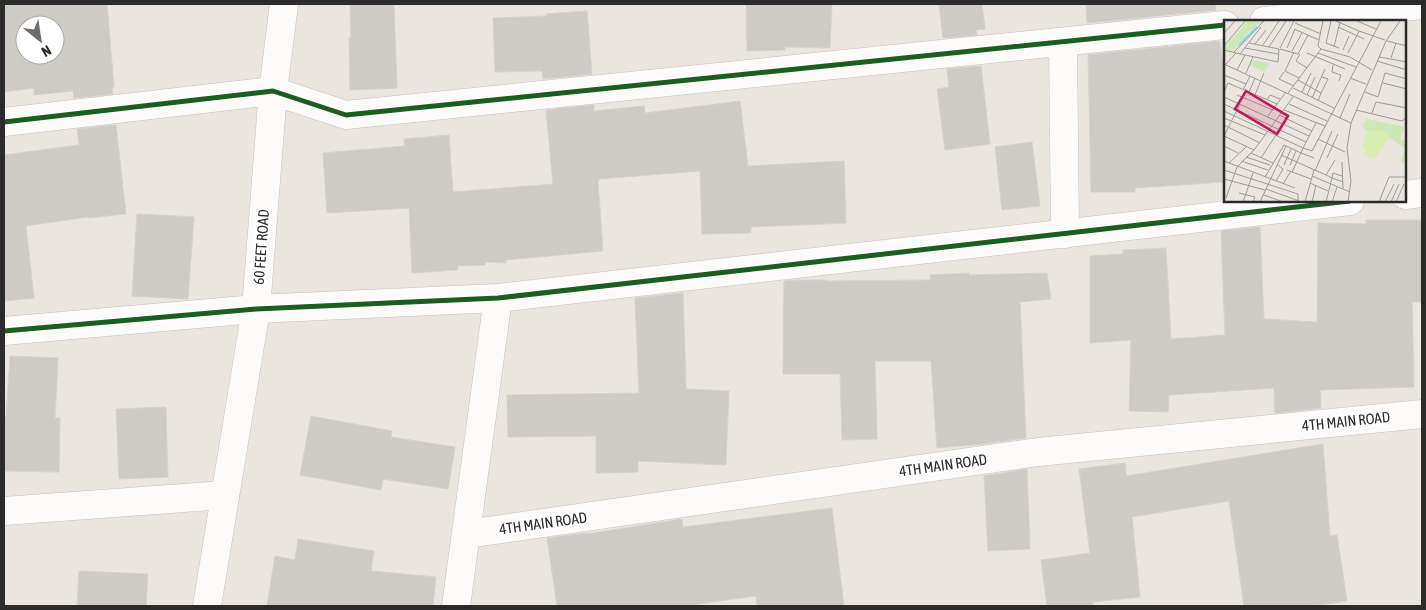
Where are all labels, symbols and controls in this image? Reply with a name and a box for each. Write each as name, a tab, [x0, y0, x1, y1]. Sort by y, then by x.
north arrow	[15, 15, 65, 65]
inset map	[1224, 20, 1406, 202]
text: N	[39, 42, 54, 60]
street label: 60 FEET ROAD	[250, 209, 272, 285]
street label: 4TH MAIN ROAD	[1301, 408, 1391, 434]
street label: 4TH MAIN ROAD	[898, 450, 988, 480]
street label: 4TH MAIN ROAD	[498, 508, 588, 538]

